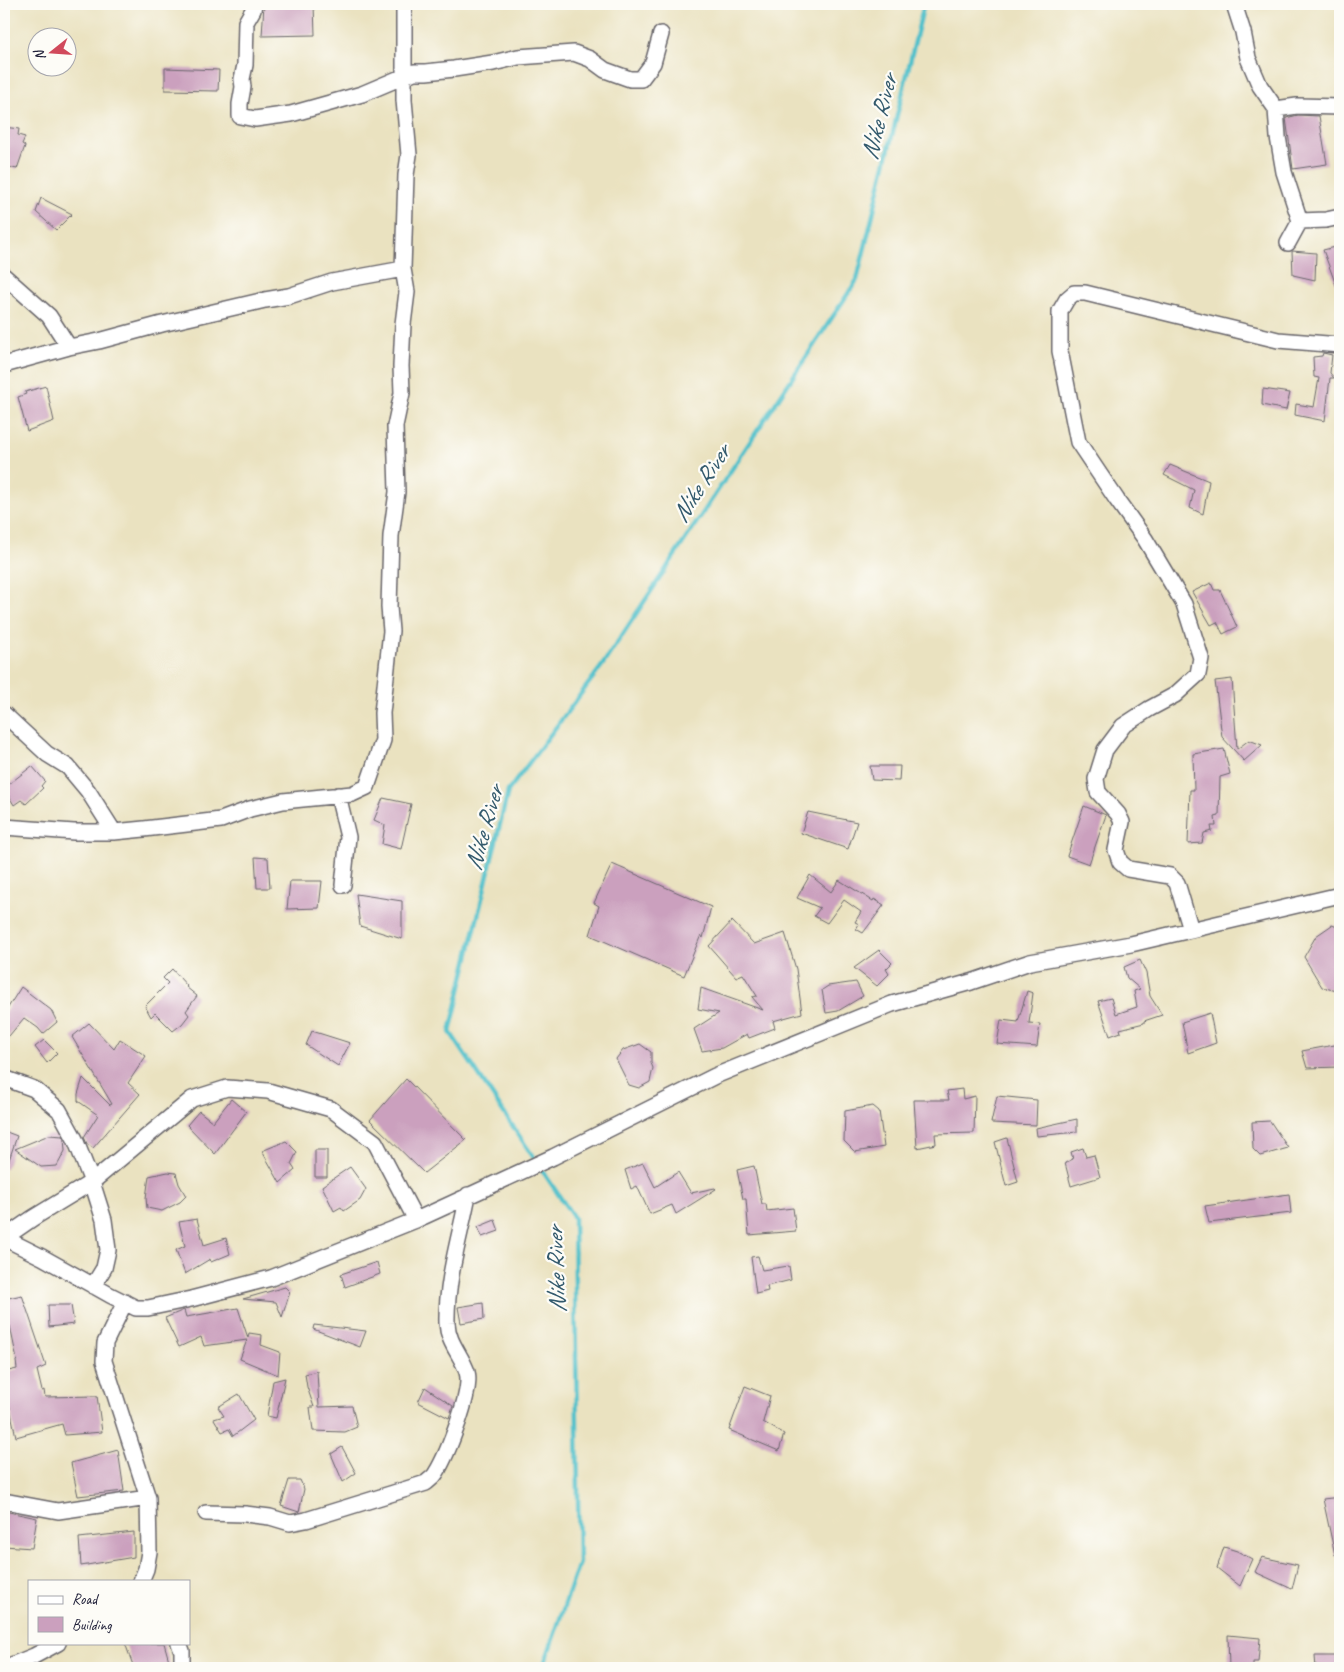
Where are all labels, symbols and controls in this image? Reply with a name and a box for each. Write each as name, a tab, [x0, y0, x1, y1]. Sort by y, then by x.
north arrow	[28, 28, 78, 78]
text: N	[30, 47, 49, 62]
water label: Nike River	[853, 68, 906, 163]
water label: Nike River	[664, 435, 740, 528]
water label: Nike River	[457, 779, 512, 874]
water label: Nike River	[538, 1222, 573, 1313]
legend	[28, 1580, 190, 1644]
text: Road	[72, 1590, 99, 1609]
text: Building	[72, 1616, 112, 1635]

